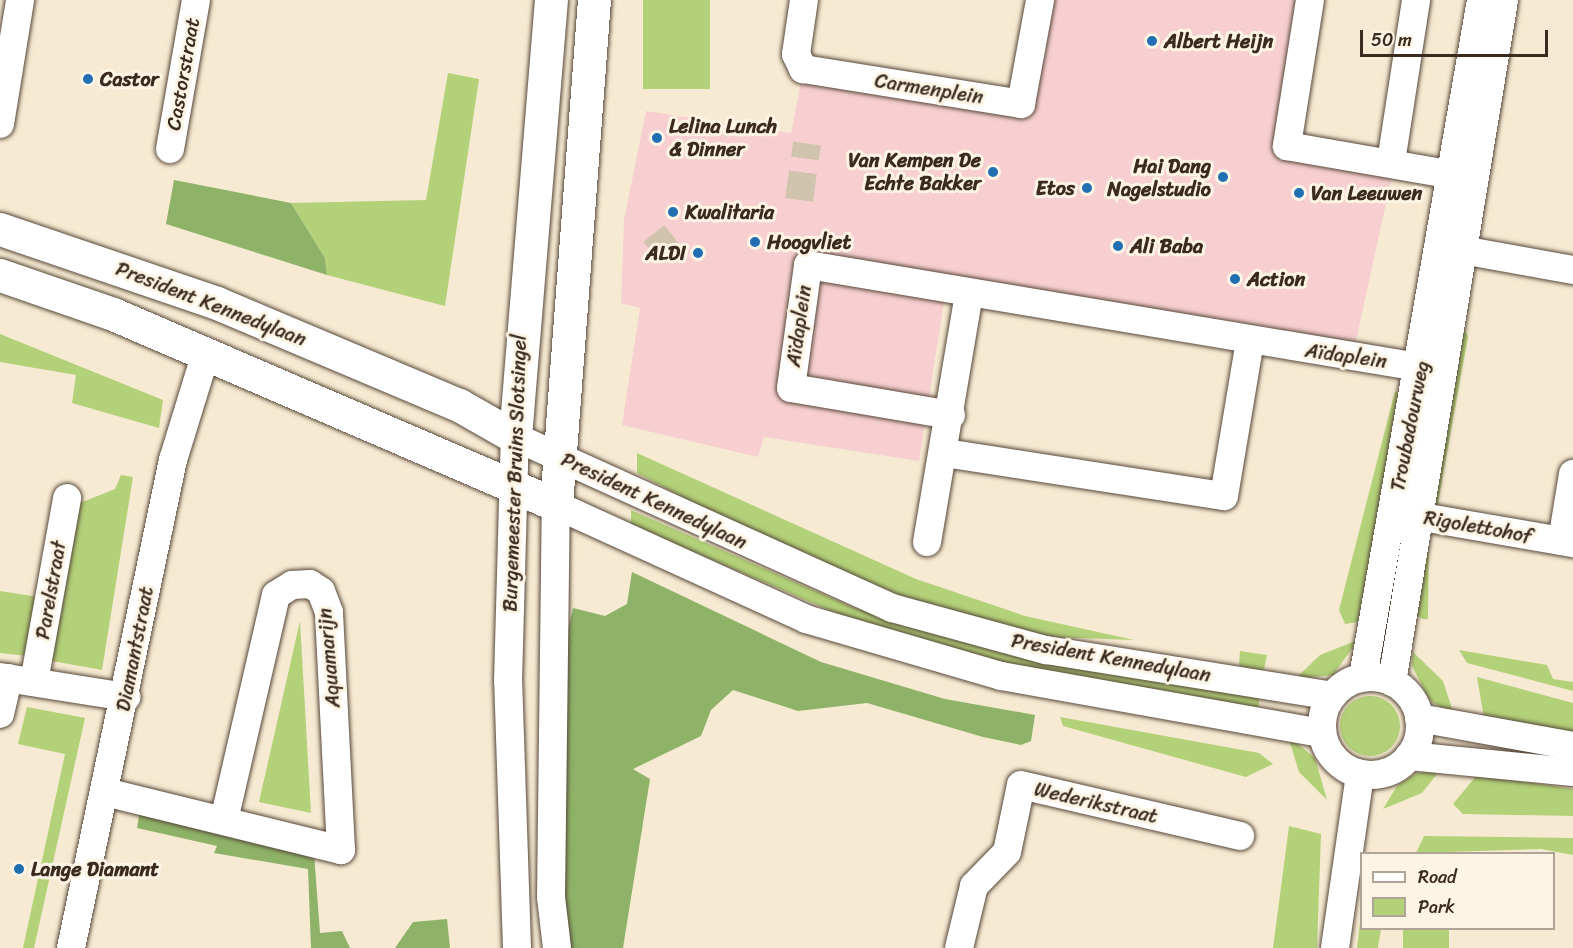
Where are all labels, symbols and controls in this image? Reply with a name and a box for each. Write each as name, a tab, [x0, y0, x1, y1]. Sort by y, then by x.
street label: Castorstraat	[161, 16, 205, 132]
scale bar	[1363, 18, 1550, 56]
text: 50 m	[1371, 24, 1412, 56]
place label: Albert Heijn	[1164, 29, 1273, 53]
marker: Albert Heijn	[1145, 34, 1159, 48]
place label: Castor	[100, 67, 159, 91]
street label: Carmenplein	[873, 69, 985, 109]
marker: Castor	[81, 72, 95, 86]
place label: Lelina Lunch & Dinner	[669, 114, 777, 161]
marker: Lelina Lunch & Dinner	[650, 131, 664, 145]
place label: Van Kempen De Echte Bakker	[848, 148, 981, 195]
place label: Hai Dang Nagelstudio	[1107, 154, 1211, 201]
marker: Van Kempen De Echte Bakker	[986, 165, 1000, 179]
marker: Hai Dang Nagelstudio	[1216, 170, 1230, 184]
place label: Etos	[1036, 176, 1075, 200]
marker: Etos	[1080, 181, 1094, 195]
place label: Van Leeuwen	[1311, 181, 1423, 205]
marker: Van Leeuwen	[1292, 186, 1306, 200]
place label: Kwalitaria	[685, 200, 774, 224]
marker: Kwalitaria	[666, 205, 680, 219]
place label: Hoogvliet	[767, 230, 851, 254]
place label: Ali Baba	[1130, 234, 1203, 258]
marker: Hoogvliet	[748, 235, 762, 249]
marker: Ali Baba	[1111, 239, 1125, 253]
place label: ALDI	[646, 241, 686, 265]
marker: ALDI	[691, 246, 705, 260]
street label: President Kennedylaan	[112, 257, 310, 351]
place label: Action	[1247, 267, 1305, 291]
marker: Action	[1228, 272, 1242, 286]
street label: Aïdaplein	[781, 284, 817, 368]
street label: Burgemeester Bruins Slotsingel	[498, 334, 532, 612]
street label: Aïdaplein	[1304, 338, 1388, 374]
street label: Troubadourweg	[1386, 359, 1434, 493]
street label: President Kennedylaan	[557, 447, 751, 555]
street label: Rigolettohof	[1422, 506, 1534, 548]
street label: Parelstraat	[31, 539, 71, 641]
street label: Diamantstraat	[111, 585, 159, 713]
street label: Aquamarijn	[313, 607, 345, 709]
street label: President Kennedylaan	[1009, 629, 1213, 687]
street label: Wederikstraat	[1032, 777, 1160, 829]
legend	[1360, 852, 1555, 930]
place label: Lange Diamant	[31, 857, 158, 881]
text: Road	[1418, 861, 1457, 893]
marker: Lange Diamant	[12, 862, 26, 876]
text: Park	[1418, 891, 1455, 923]

